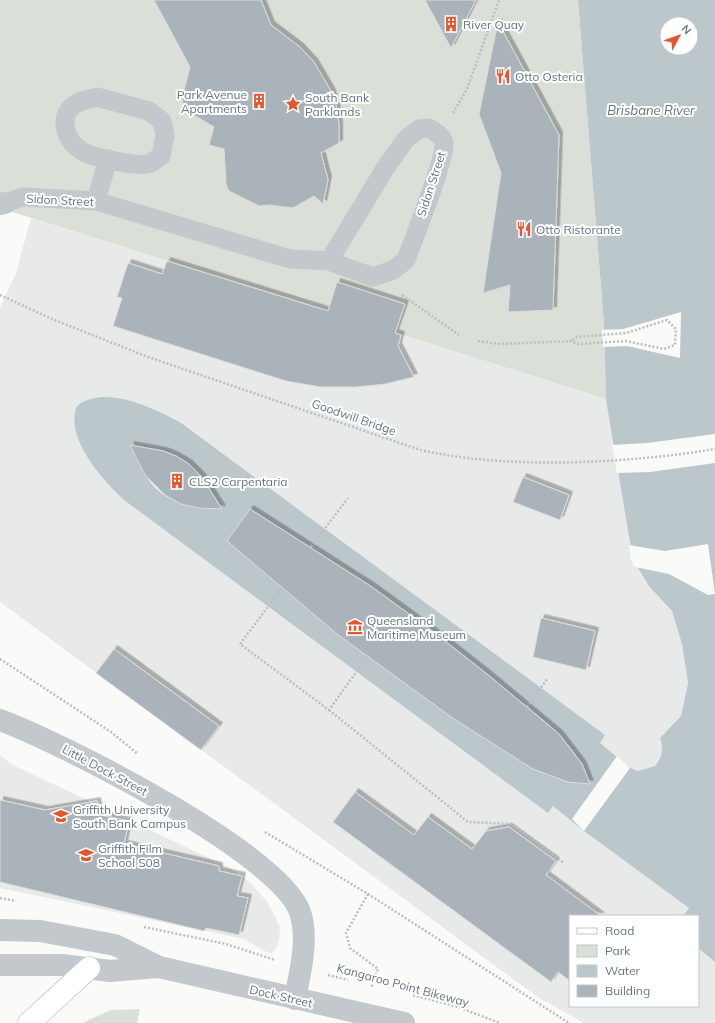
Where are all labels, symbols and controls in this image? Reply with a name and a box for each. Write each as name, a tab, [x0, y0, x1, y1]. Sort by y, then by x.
building icon: River Quay	[442, 15, 460, 33]
north arrow	[659, 16, 699, 56]
place label: River Quay	[463, 17, 525, 32]
text: N	[679, 22, 695, 37]
restaurant icon: Otto Osteria	[494, 67, 512, 85]
place label: Otto Osteria	[515, 69, 583, 84]
place label: Park Avenue Apartments	[177, 87, 247, 116]
place label: South Bank Parklands	[305, 90, 370, 119]
building icon: Park Avenue Apartments	[250, 92, 268, 110]
place icon: South Bank Parklands	[284, 95, 302, 113]
water label: Brisbane River	[607, 102, 696, 118]
street label: Sidon Street	[413, 149, 449, 219]
street label: Sidon Street	[26, 191, 94, 209]
restaurant icon: Otto Ristorante	[515, 220, 533, 238]
place label: Otto Ristorante	[536, 222, 621, 237]
street label: Goodwill Bridge	[310, 396, 398, 438]
building icon: CLS2 Carpentaria	[168, 472, 186, 490]
place label: CLS2 Carpentaria	[189, 474, 287, 489]
place label: Queensland Maritime Museum	[367, 613, 466, 642]
museum icon: Queensland Maritime Museum	[346, 618, 364, 636]
street label: Little Dock Street	[60, 741, 150, 799]
place label: Griffith University South Bank Campus	[73, 802, 186, 831]
school or university icon: Griffith University South Bank Campus	[52, 807, 70, 825]
place label: Griffith Film School S08	[98, 841, 162, 870]
school or university icon: Griffith Film School S08	[77, 846, 95, 864]
legend	[569, 915, 699, 1007]
text: Road	[605, 923, 634, 938]
text: Park	[605, 943, 631, 958]
street label: Kangaroo Point Bikeway	[335, 960, 471, 1010]
text: Water	[605, 963, 641, 978]
street label: Dock Street	[248, 981, 314, 1011]
text: Building	[605, 983, 650, 998]

